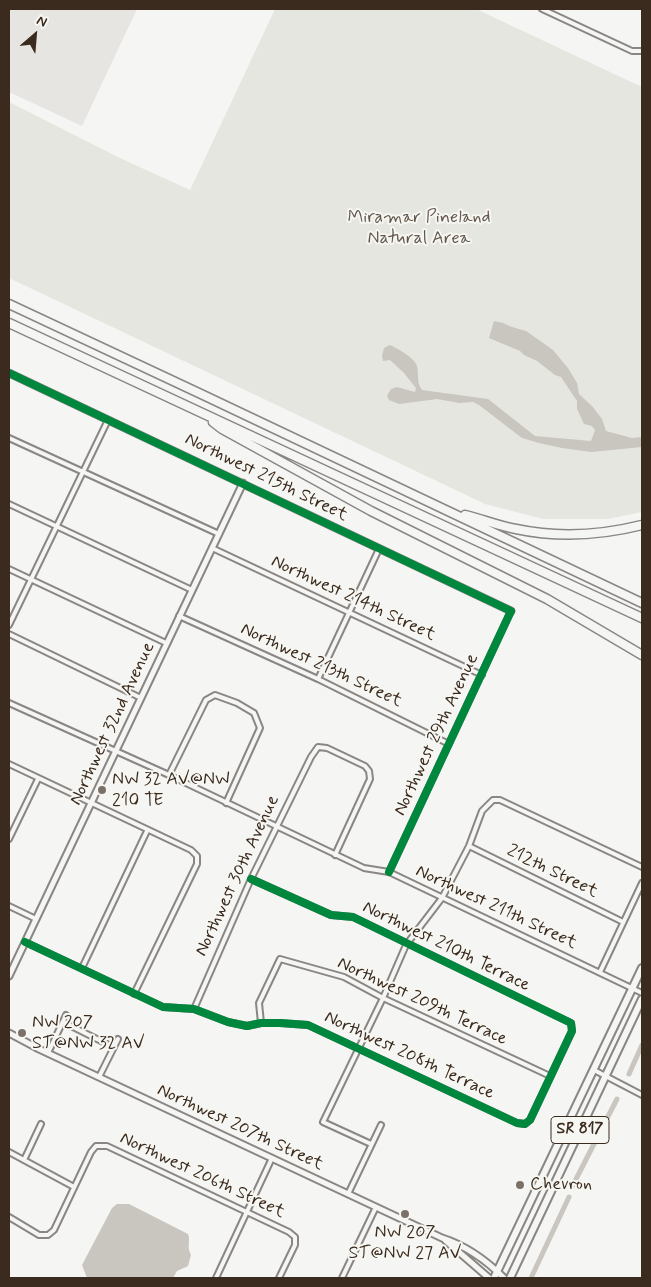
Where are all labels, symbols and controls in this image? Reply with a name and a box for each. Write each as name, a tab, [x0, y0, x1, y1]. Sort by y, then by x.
north arrow	[10, 10, 60, 60]
text: N	[34, 11, 50, 32]
park label: Miramar Pineland Natural Area	[347, 207, 491, 250]
street label: Northwest 215th Street	[181, 429, 351, 527]
street label: Northwest 214th Street	[267, 551, 439, 647]
street label: Northwest 213th Street	[237, 619, 405, 713]
street label: Northwest 32nd Avenue	[66, 639, 160, 809]
street label: Northwest 29th Avenue	[390, 651, 484, 819]
place label: NW 32 AV@NW 210 TE	[112, 769, 230, 812]
marker: NW 32 AV@NW 210 TE	[96, 784, 108, 796]
street label: Northwest 30th Avenue	[191, 792, 285, 960]
street label: 212th Street	[503, 841, 601, 903]
street label: Northwest 211th Street	[412, 861, 580, 955]
street label: Northwest 210th Terrace	[359, 897, 533, 997]
street label: Northwest 209th Terrace	[334, 953, 510, 1051]
street label: Northwest 208th Terrace	[321, 1007, 497, 1105]
place label: NW 207 ST@NW 32 AV	[32, 1012, 145, 1054]
marker: NW 207 ST@NW 32 AV	[16, 1027, 28, 1039]
street label: Northwest 207th Street	[153, 1080, 327, 1176]
road number: SR 817	[551, 1116, 609, 1144]
street label: Northwest 206th Street	[116, 1128, 288, 1224]
place label: Chevron	[530, 1174, 592, 1196]
marker: Chevron	[514, 1179, 526, 1191]
marker: NW 207 ST@NW 27 AV	[399, 1208, 411, 1220]
place label: NW 207 ST@NW 27 AV	[349, 1222, 461, 1264]

